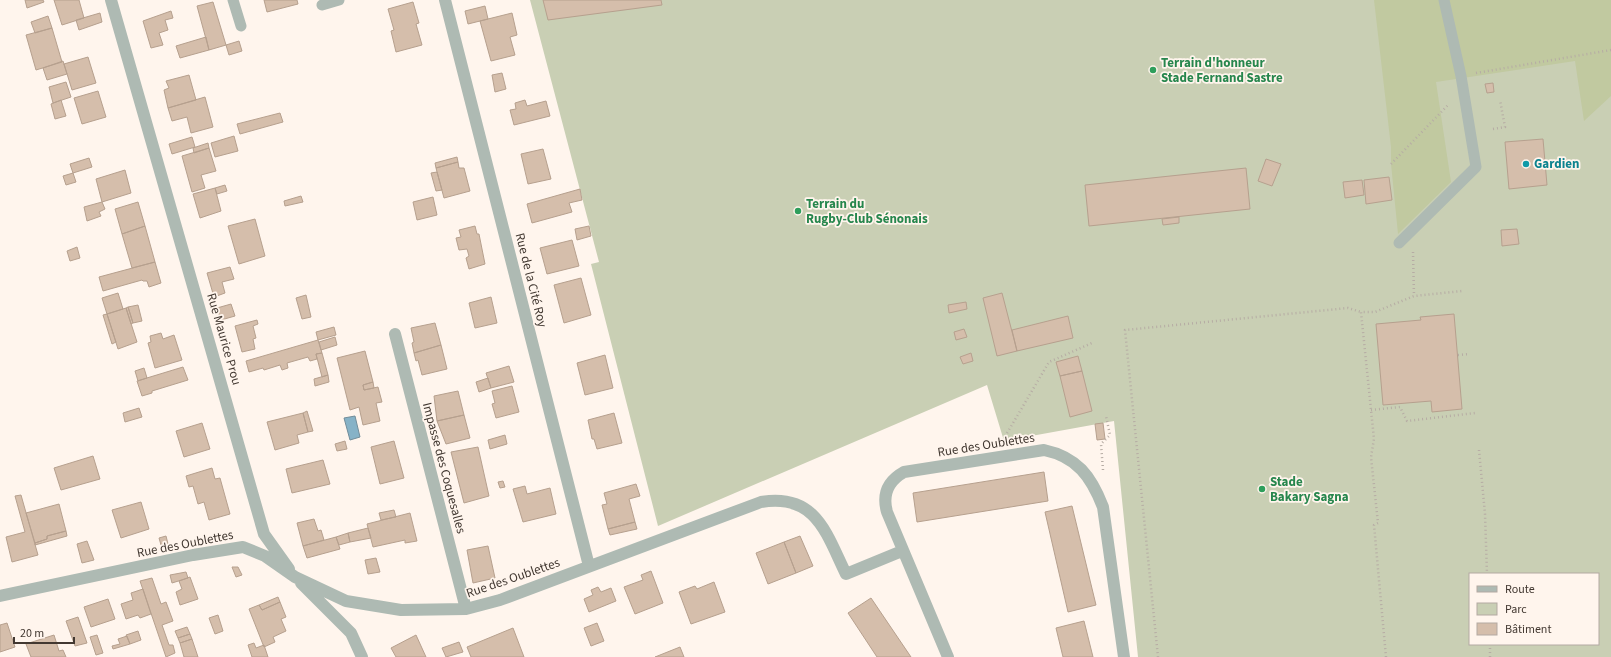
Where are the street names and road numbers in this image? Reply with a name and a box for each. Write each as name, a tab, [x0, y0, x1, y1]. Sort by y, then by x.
street label: Rue de la Cité Roy	[511, 231, 551, 329]
street label: Rue Maurice Prou	[202, 291, 246, 387]
street label: Impasse des Coquesalles	[418, 400, 470, 536]
street label: Rue des Oublettes	[936, 428, 1036, 462]
street label: Rue des Oublettes	[135, 526, 235, 562]
street label: Rue des Oublettes	[464, 553, 563, 602]

